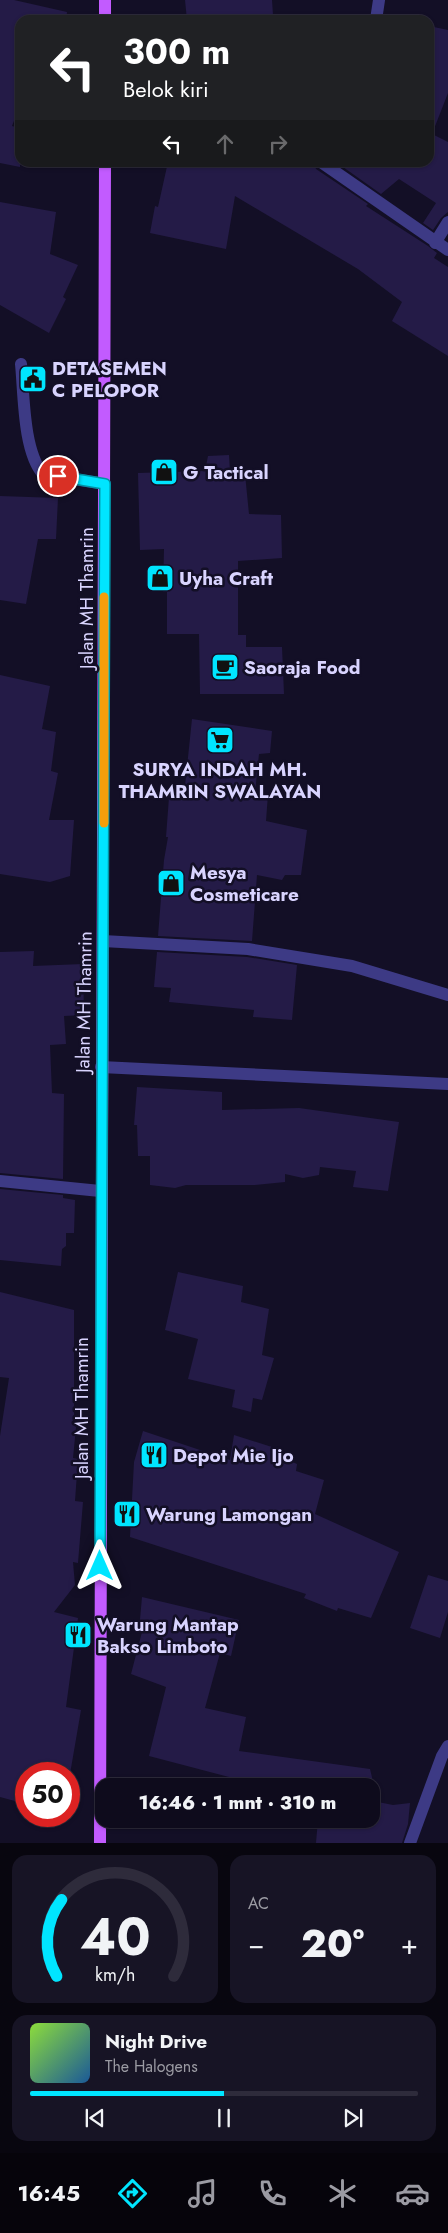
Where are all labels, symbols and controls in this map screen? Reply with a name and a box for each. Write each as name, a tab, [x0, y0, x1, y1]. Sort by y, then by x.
text: 300 m	[123, 27, 230, 77]
icon: left	[40, 35, 105, 100]
text: Belok kiri	[123, 73, 209, 105]
icon: left	[158, 130, 186, 158]
icon: ahead	[211, 130, 239, 158]
icon: right	[264, 130, 292, 158]
place label: DETASEMEN C PELOPOR	[52, 355, 167, 404]
public building icon: DETASEMEN C PELOPOR	[18, 364, 48, 394]
pin	[37, 455, 79, 497]
shop icon: G Tactical	[149, 457, 179, 487]
place label: G Tactical	[183, 459, 269, 486]
icon: arrive	[44, 462, 72, 490]
street label: Jalan MH Thamrin	[73, 527, 100, 672]
shop icon: Uyha Craft	[145, 563, 175, 593]
place label: Uyha Craft	[179, 565, 273, 592]
cafe icon: Saoraja Food	[210, 652, 240, 682]
place label: Saoraja Food	[244, 654, 361, 681]
supermarket icon: SURYA INDAH MH. THAMRIN SWALAYAN	[205, 725, 235, 755]
place label: SURYA INDAH MH. THAMRIN SWALAYAN	[119, 756, 321, 805]
place label: Mesya Cosmeticare	[190, 859, 299, 908]
shop icon: Mesya Cosmeticare	[156, 868, 186, 898]
street label: Jalan MH Thamrin	[69, 931, 99, 1076]
street label: Jalan MH Thamrin	[68, 1337, 95, 1482]
restaurant icon: Depot Mie Ijo	[139, 1440, 169, 1470]
place label: Depot Mie Ijo	[173, 1442, 294, 1469]
restaurant icon: Warung Lamongan	[112, 1499, 142, 1529]
place label: Warung Lamongan	[146, 1501, 312, 1528]
position arrow	[73, 1539, 125, 1591]
place label: Warung Mantap Bakso Limboto	[97, 1611, 239, 1660]
restaurant icon: Warung Mantap Bakso Limboto	[63, 1620, 93, 1650]
speed limit sign: 50	[15, 1762, 80, 1827]
text: 16:46 · 1 mnt · 310 m	[139, 1789, 336, 1816]
text: AC	[248, 1892, 269, 1915]
text: 40	[80, 1899, 150, 1975]
text: 20°	[301, 1916, 364, 1971]
text: −	[248, 1924, 265, 1965]
text: +	[401, 1924, 418, 1965]
text: km/h	[95, 1962, 135, 1988]
text: Night Drive	[105, 2028, 207, 2055]
text: The Halogens	[105, 2055, 198, 2078]
icon: previous	[81, 2104, 109, 2132]
icon: pause	[210, 2104, 238, 2132]
icon: next	[339, 2104, 367, 2132]
icon: directions	[115, 2176, 150, 2211]
icon: music	[185, 2176, 220, 2211]
icon: phone	[255, 2176, 290, 2211]
icon: climate	[325, 2176, 360, 2211]
icon: car	[395, 2176, 430, 2211]
text: 16:45	[18, 2177, 80, 2209]

